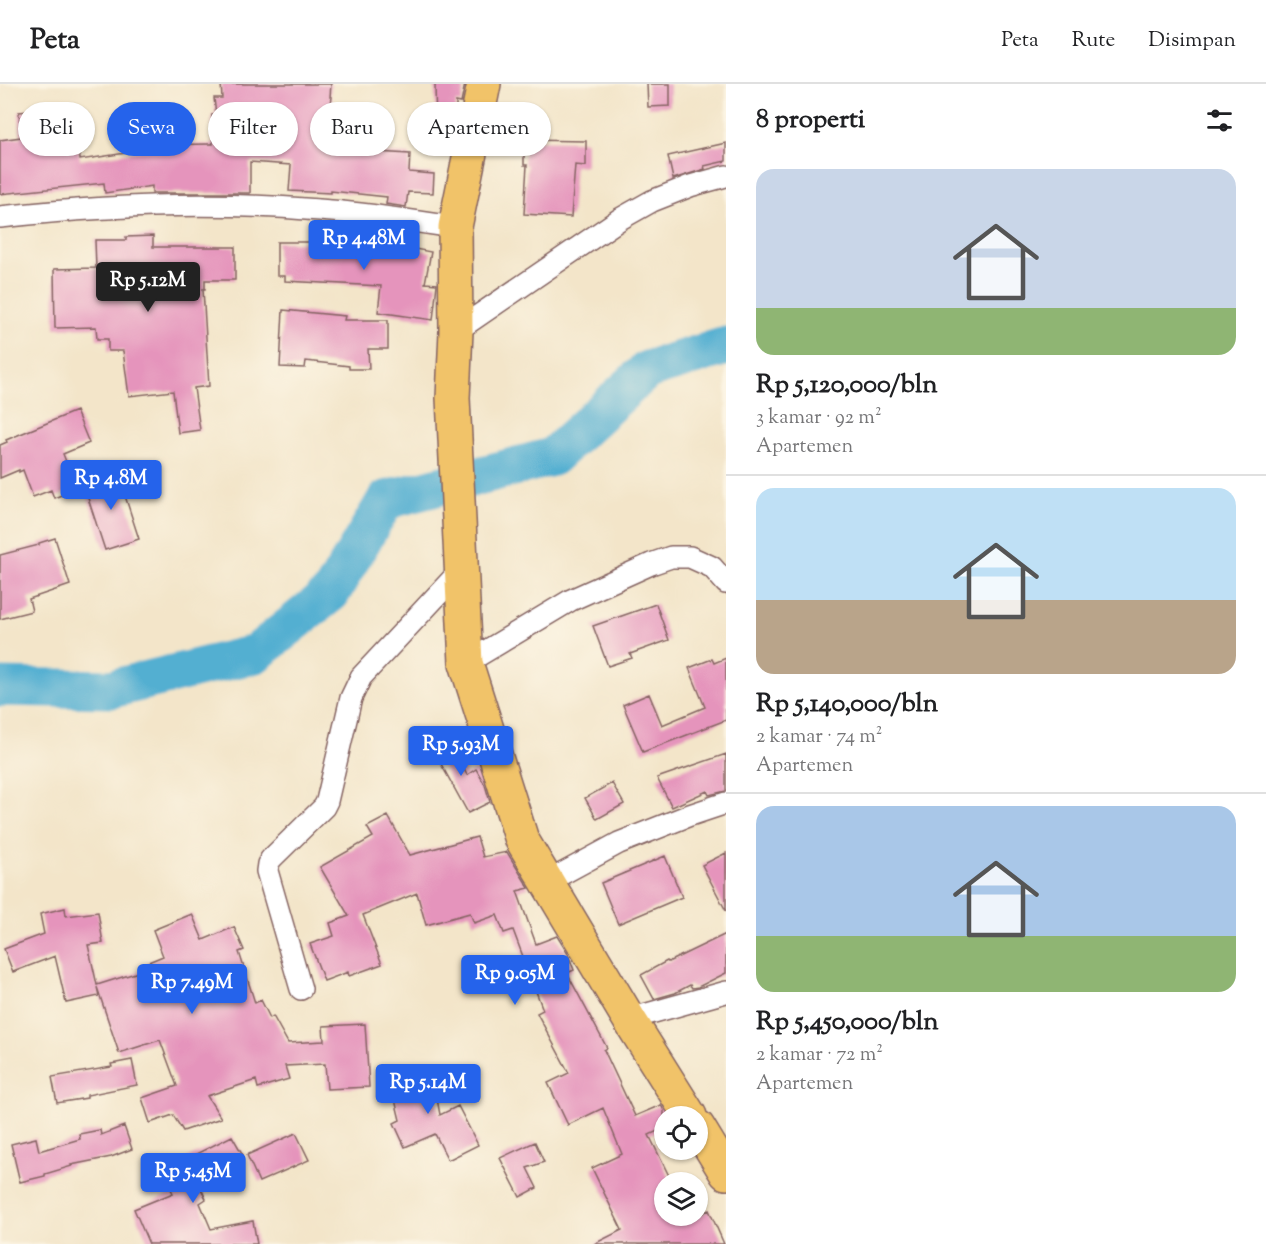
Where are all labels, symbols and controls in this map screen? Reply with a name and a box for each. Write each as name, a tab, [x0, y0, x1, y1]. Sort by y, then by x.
text: Peta	[30, 21, 80, 61]
text: Peta	[1001, 26, 1039, 56]
text: Rute	[1072, 26, 1115, 56]
text: Disimpan	[1148, 26, 1236, 56]
chip: Beli	[18, 102, 95, 156]
chip: Sewa	[107, 102, 196, 156]
chip: Filter	[208, 102, 298, 156]
chip: Baru	[310, 102, 395, 156]
chip: Apartemen	[407, 102, 551, 156]
text: 8 properti	[756, 102, 865, 139]
icon: filters	[1203, 104, 1236, 137]
icon: home	[942, 208, 1050, 316]
pin: Rp 4.48M	[302, 220, 426, 271]
text: Rp 4.48M	[323, 225, 405, 254]
pin: Rp 5.12M	[86, 262, 210, 313]
text: Rp 5.12M	[110, 267, 186, 296]
text: Rp 5,120,000/bln	[756, 367, 938, 404]
text: 3 kamar · 92 m²	[756, 404, 882, 433]
text: Apartemen	[756, 433, 853, 462]
pin: Rp 4.8M	[56, 460, 166, 511]
text: Rp 4.8M	[75, 465, 147, 494]
icon: home	[942, 527, 1050, 635]
text: Rp 5,140,000/bln	[756, 686, 938, 723]
text: 2 kamar · 74 m²	[756, 723, 883, 752]
pin: Rp 5.93M	[399, 726, 523, 777]
text: Rp 5.93M	[422, 731, 500, 760]
text: Apartemen	[756, 752, 853, 781]
icon: home	[942, 845, 1050, 953]
pin: Rp 9.05M	[453, 955, 577, 1006]
text: Rp 9.05M	[475, 960, 555, 989]
pin: Rp 7.49M	[130, 964, 254, 1015]
text: Rp 7.49M	[151, 969, 233, 998]
text: Rp 5,450,000/bln	[756, 1004, 939, 1041]
text: 2 kamar · 72 m²	[756, 1041, 883, 1070]
pin: Rp 5.14M	[366, 1064, 490, 1115]
text: Rp 5.14M	[390, 1069, 466, 1098]
text: Apartemen	[756, 1070, 853, 1099]
map controls	[654, 1106, 708, 1226]
button: locate	[654, 1106, 708, 1160]
pin: Rp 5.45M	[131, 1153, 255, 1204]
text: Rp 5.45M	[155, 1158, 231, 1187]
button: layers	[654, 1172, 708, 1226]

